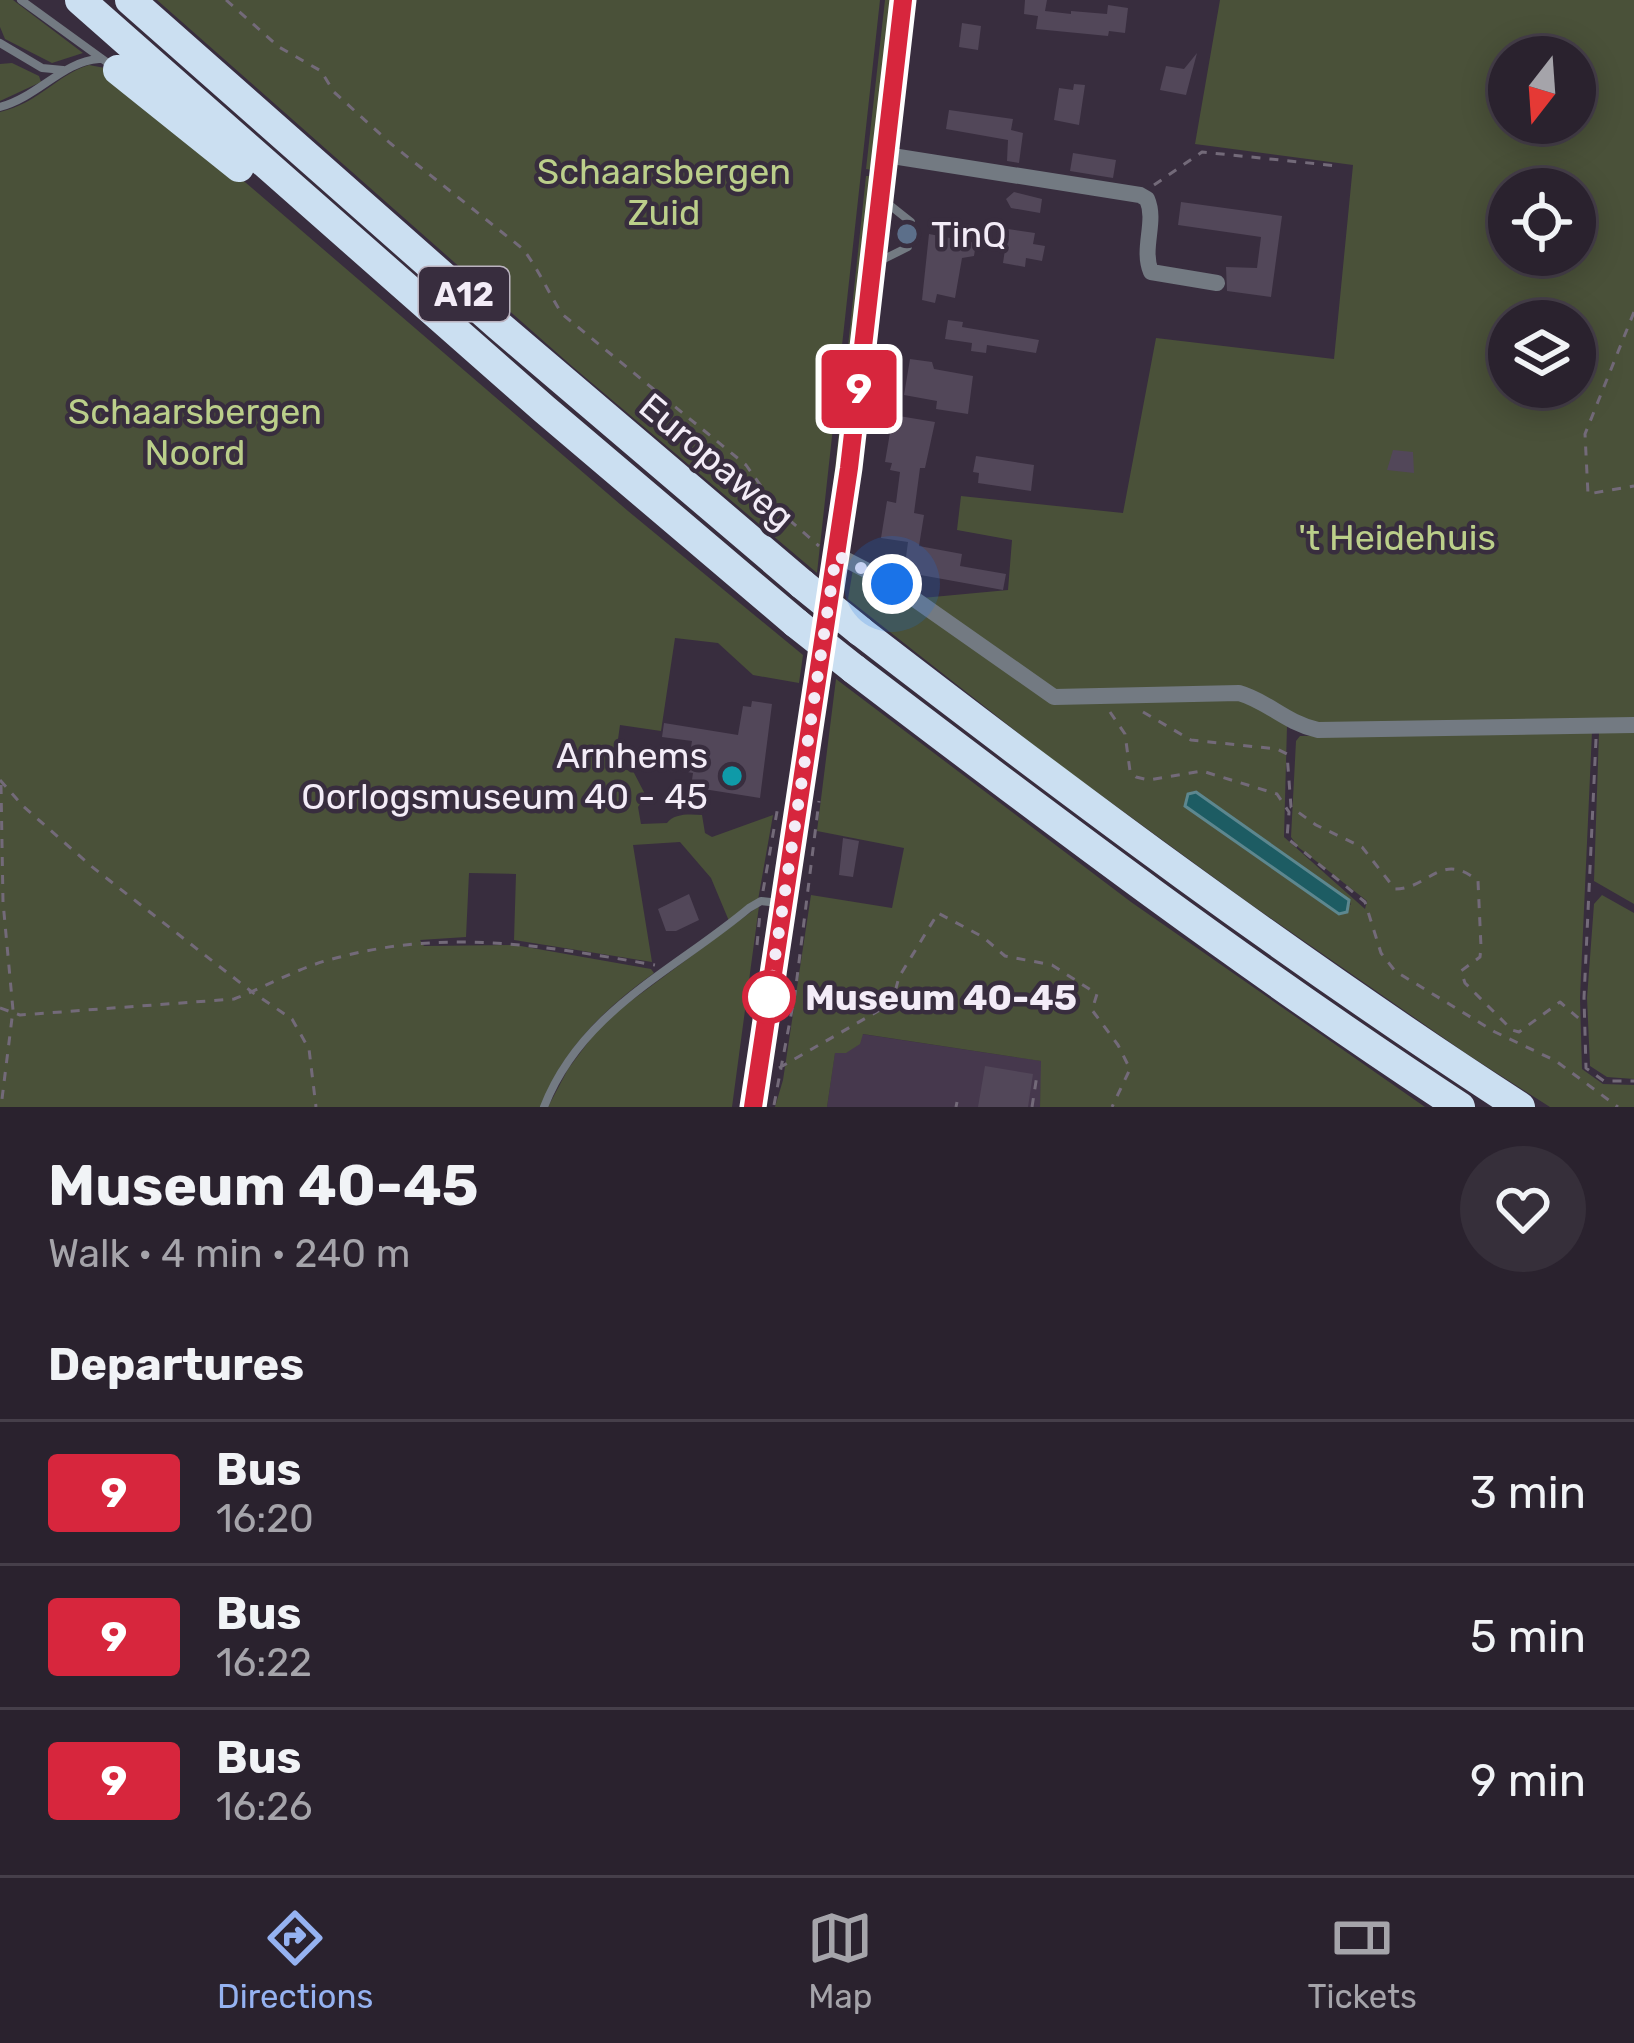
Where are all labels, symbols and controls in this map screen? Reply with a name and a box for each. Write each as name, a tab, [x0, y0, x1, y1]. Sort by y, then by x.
north arrow	[1488, 36, 1596, 144]
map controls	[1488, 36, 1596, 408]
park label: Schaarsbergen Zuid	[537, 150, 791, 234]
button: locate	[1488, 168, 1596, 276]
place label: TinQ	[931, 213, 1007, 256]
marker: TinQ	[894, 221, 920, 247]
road number: A12	[419, 267, 509, 321]
button: layers	[1488, 300, 1596, 408]
line badge: 9	[820, 350, 898, 428]
text: 9	[846, 364, 872, 414]
street label: Europaweg	[631, 384, 803, 538]
park label: Schaarsbergen Noord	[68, 390, 322, 474]
park label: 't Heidehuis	[1298, 516, 1496, 559]
your location	[862, 554, 922, 614]
place label: Arnhems Oorlogsmuseum 40 - 45	[301, 734, 708, 818]
marker: Arnhems Oorlogsmuseum 40 - 45	[719, 763, 745, 789]
marker: Museum 40-45	[744, 972, 794, 1022]
place label: Museum 40-45	[805, 976, 1077, 1019]
button: heart	[1460, 1146, 1586, 1272]
text: Museum 40-45	[48, 1152, 479, 1219]
text: Walk · 4 min · 240 m	[48, 1231, 410, 1277]
text: Departures	[48, 1338, 304, 1391]
text: Bus	[216, 1443, 301, 1496]
text: 3 min	[1470, 1466, 1586, 1519]
text: 9	[101, 1468, 127, 1518]
text: 16:20	[216, 1496, 314, 1542]
text: Bus	[216, 1587, 301, 1640]
text: 5 min	[1470, 1610, 1586, 1663]
text: 9	[101, 1612, 127, 1662]
text: 16:22	[216, 1640, 312, 1686]
text: Bus	[216, 1731, 301, 1784]
text: 9 min	[1470, 1754, 1586, 1807]
text: 9	[101, 1756, 127, 1806]
text: 16:26	[216, 1784, 313, 1830]
tab: Directions	[217, 1905, 373, 2016]
tab: Map	[807, 1905, 873, 2016]
tab: Tickets	[1307, 1905, 1417, 2016]

